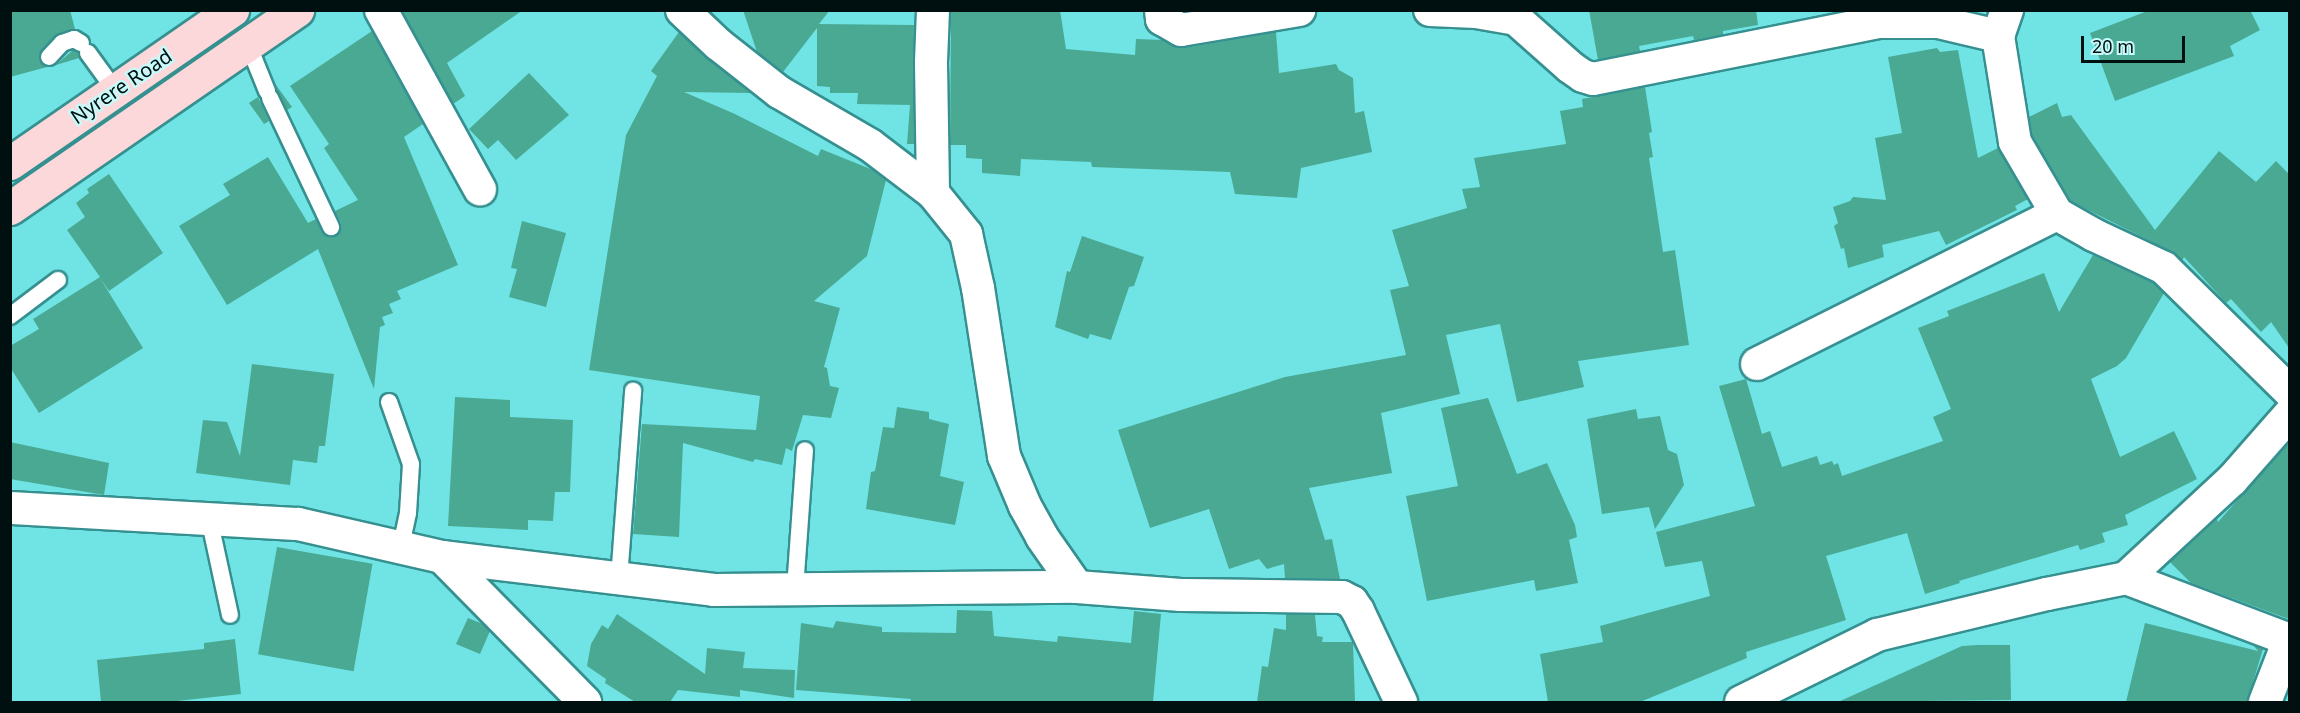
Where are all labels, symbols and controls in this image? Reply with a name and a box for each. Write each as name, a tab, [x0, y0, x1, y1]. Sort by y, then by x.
scale bar	[2084, 24, 2188, 62]
text: 20 m	[2092, 34, 2134, 58]
street label: Nyrere Road	[66, 43, 176, 129]

